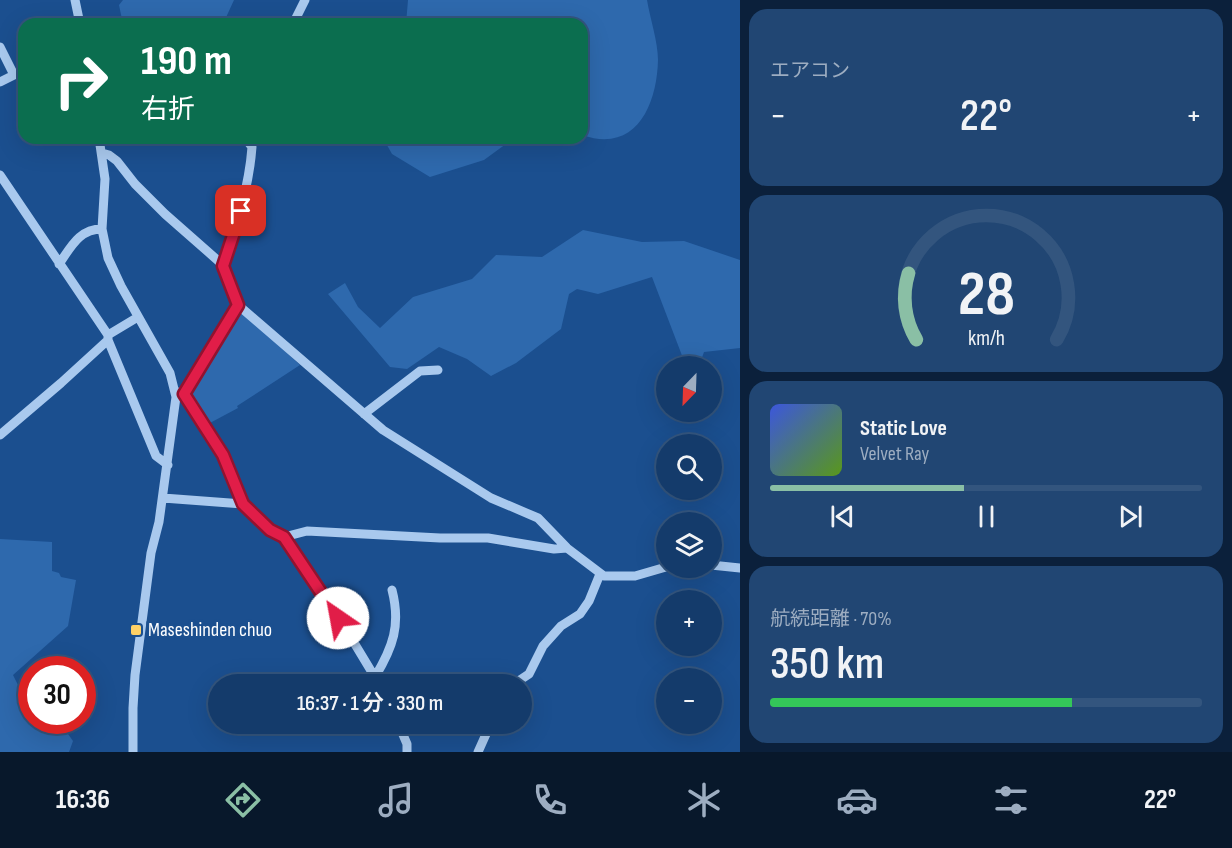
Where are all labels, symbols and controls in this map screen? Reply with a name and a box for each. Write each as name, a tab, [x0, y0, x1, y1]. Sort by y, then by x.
text: 190 m	[141, 36, 232, 87]
icon: right	[42, 42, 120, 120]
text: エアコン	[770, 59, 850, 83]
text: 22°	[960, 89, 1012, 144]
text: 右折	[141, 94, 195, 126]
text: −	[770, 96, 786, 136]
text: +	[1186, 96, 1202, 136]
pin	[215, 185, 266, 236]
icon: arrive	[224, 194, 257, 227]
text: 28	[958, 258, 1014, 333]
text: km/h	[967, 327, 1005, 352]
north arrow	[656, 356, 722, 422]
map controls	[656, 356, 722, 734]
text: Static Love	[860, 415, 947, 442]
button: search	[656, 434, 722, 500]
text: Velvet Ray	[860, 442, 929, 466]
icon: previous	[826, 500, 859, 533]
icon: pause	[970, 500, 1003, 533]
icon: next	[1114, 500, 1147, 533]
button: layers	[656, 512, 722, 578]
position arrow	[306, 586, 370, 650]
button: +	[656, 590, 722, 656]
text: 航続距離 · 70%	[770, 607, 892, 631]
place label: Maseshinden chuo	[148, 618, 272, 642]
marker: Maseshinden chuo	[129, 623, 143, 637]
text: 350 km	[770, 637, 884, 692]
speed limit sign: 30	[18, 656, 96, 734]
button: −	[656, 668, 722, 734]
text: 16:37 · 1 分 · 330 m	[297, 690, 443, 717]
icon: directions	[222, 779, 264, 821]
icon: music	[375, 779, 417, 821]
icon: phone	[529, 779, 571, 821]
icon: climate	[683, 779, 725, 821]
icon: car	[836, 779, 878, 821]
icon: filters	[990, 779, 1032, 821]
text: 16:36	[56, 784, 110, 816]
text: 22°	[1144, 784, 1176, 816]

